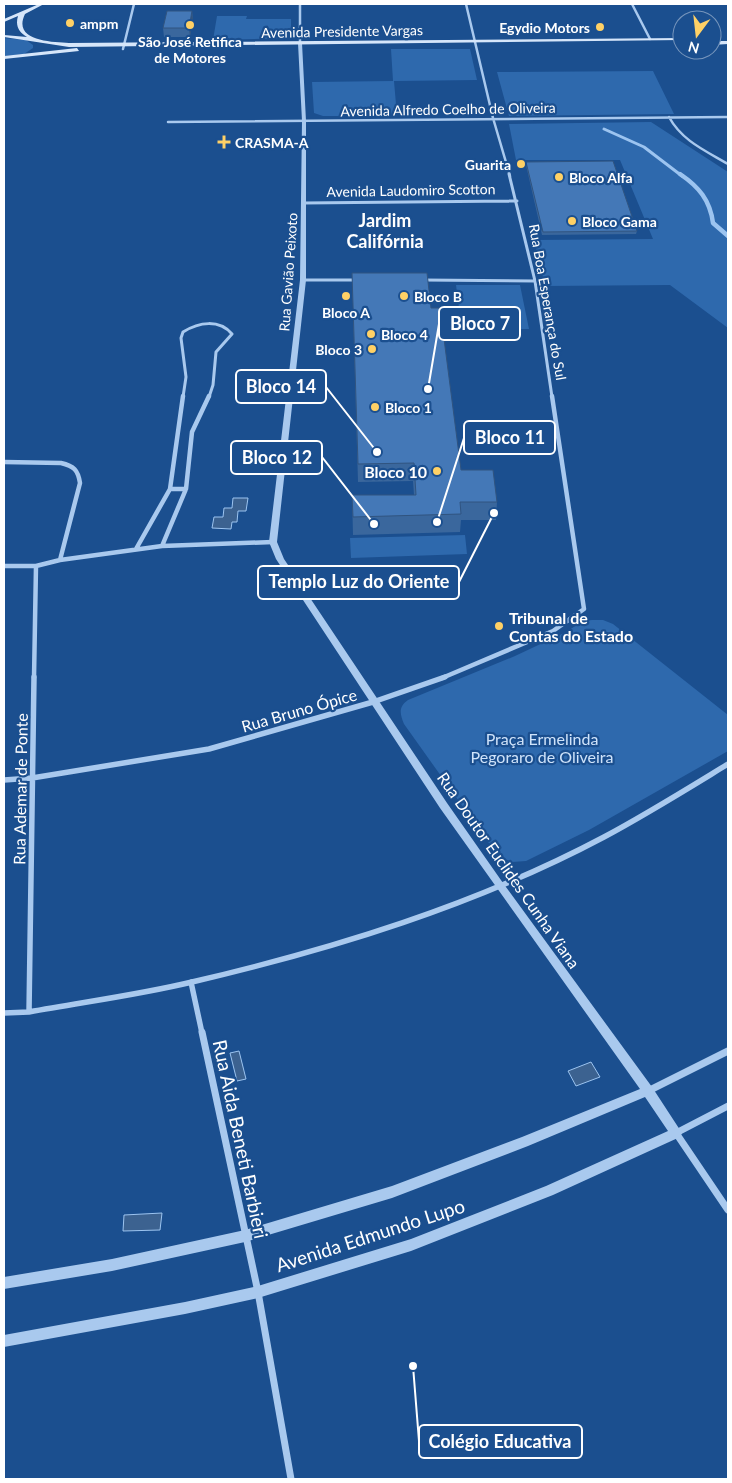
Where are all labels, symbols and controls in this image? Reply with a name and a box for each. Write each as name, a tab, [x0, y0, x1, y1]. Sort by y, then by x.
north arrow	[672, 10, 722, 60]
place label: ampm	[80, 15, 119, 32]
marker: ampm	[64, 17, 76, 29]
marker: São José Retifica de Motores	[184, 19, 196, 31]
place label: Egydio Motors	[499, 19, 590, 36]
street label: Avenida Presidente Vargas	[261, 21, 423, 41]
marker: Egydio Motors	[594, 21, 606, 33]
place label: São José Retifica de Motores	[138, 33, 242, 66]
text: N	[686, 38, 701, 58]
street label: Avenida Alfredo Coelho de Oliveira	[340, 99, 556, 119]
place label: CRASMA-A	[235, 134, 309, 151]
marker: CRASMA-A	[217, 135, 231, 149]
place label: Guarita	[465, 156, 511, 173]
marker: Guarita	[515, 158, 527, 170]
place label: Bloco Alfa	[569, 169, 633, 186]
marker: Bloco Alfa	[553, 171, 565, 183]
street label: Avenida Laudomiro Scotton	[326, 180, 496, 200]
district label: Jardim Califórnia	[346, 209, 424, 252]
street label: Rua Gavião Peixoto	[275, 212, 301, 332]
place label: Bloco Gama	[582, 213, 657, 230]
marker: Bloco Gama	[566, 215, 578, 227]
street label: Rua Boa Esperança do Sul	[526, 223, 570, 381]
place label: Bloco B	[414, 288, 462, 305]
marker: Bloco A	[340, 290, 352, 302]
marker: Bloco B	[398, 290, 410, 302]
place label: Bloco A	[322, 304, 370, 321]
callout: Bloco 7	[439, 307, 520, 340]
text: Bloco 7	[450, 312, 510, 334]
place label: Bloco 4	[381, 326, 428, 343]
marker: Bloco 4	[365, 328, 377, 340]
place label: Bloco 3	[315, 341, 362, 358]
marker: Bloco 3	[366, 343, 378, 355]
callout: Bloco 14	[236, 370, 326, 403]
text: Bloco 14	[246, 375, 316, 397]
place label: Bloco 1	[385, 399, 432, 416]
marker: Bloco 1	[369, 401, 381, 413]
callout: Bloco 11	[464, 421, 555, 454]
text: Bloco 11	[475, 426, 545, 448]
callout: Bloco 12	[231, 441, 322, 474]
text: Bloco 12	[242, 446, 312, 468]
place label: Bloco 10	[364, 462, 427, 481]
marker: Bloco 10	[431, 465, 443, 477]
callout: Templo Luz do Oriente	[258, 566, 459, 599]
text: Templo Luz do Oriente	[269, 570, 450, 592]
place label: Tribunal de Contas do Estado	[509, 608, 633, 645]
marker: Tribunal de Contas do Estado	[493, 620, 505, 632]
street label: Rua Bruno Ópice	[239, 684, 359, 736]
street label: Rua Ademar de Ponte	[9, 713, 31, 865]
park label: Praça Ermelinda Pegoraro de Oliveira	[471, 729, 613, 766]
street label: Rua Doutor Euclides Cunha Viana	[434, 768, 584, 972]
street label: Rua Aida Beneti Barbieri	[209, 1038, 273, 1240]
street label: Avenida Edmundo Lupo	[273, 1194, 467, 1276]
callout: Colégio Educativa	[419, 1425, 582, 1458]
text: Colégio Educativa	[428, 1430, 572, 1452]

